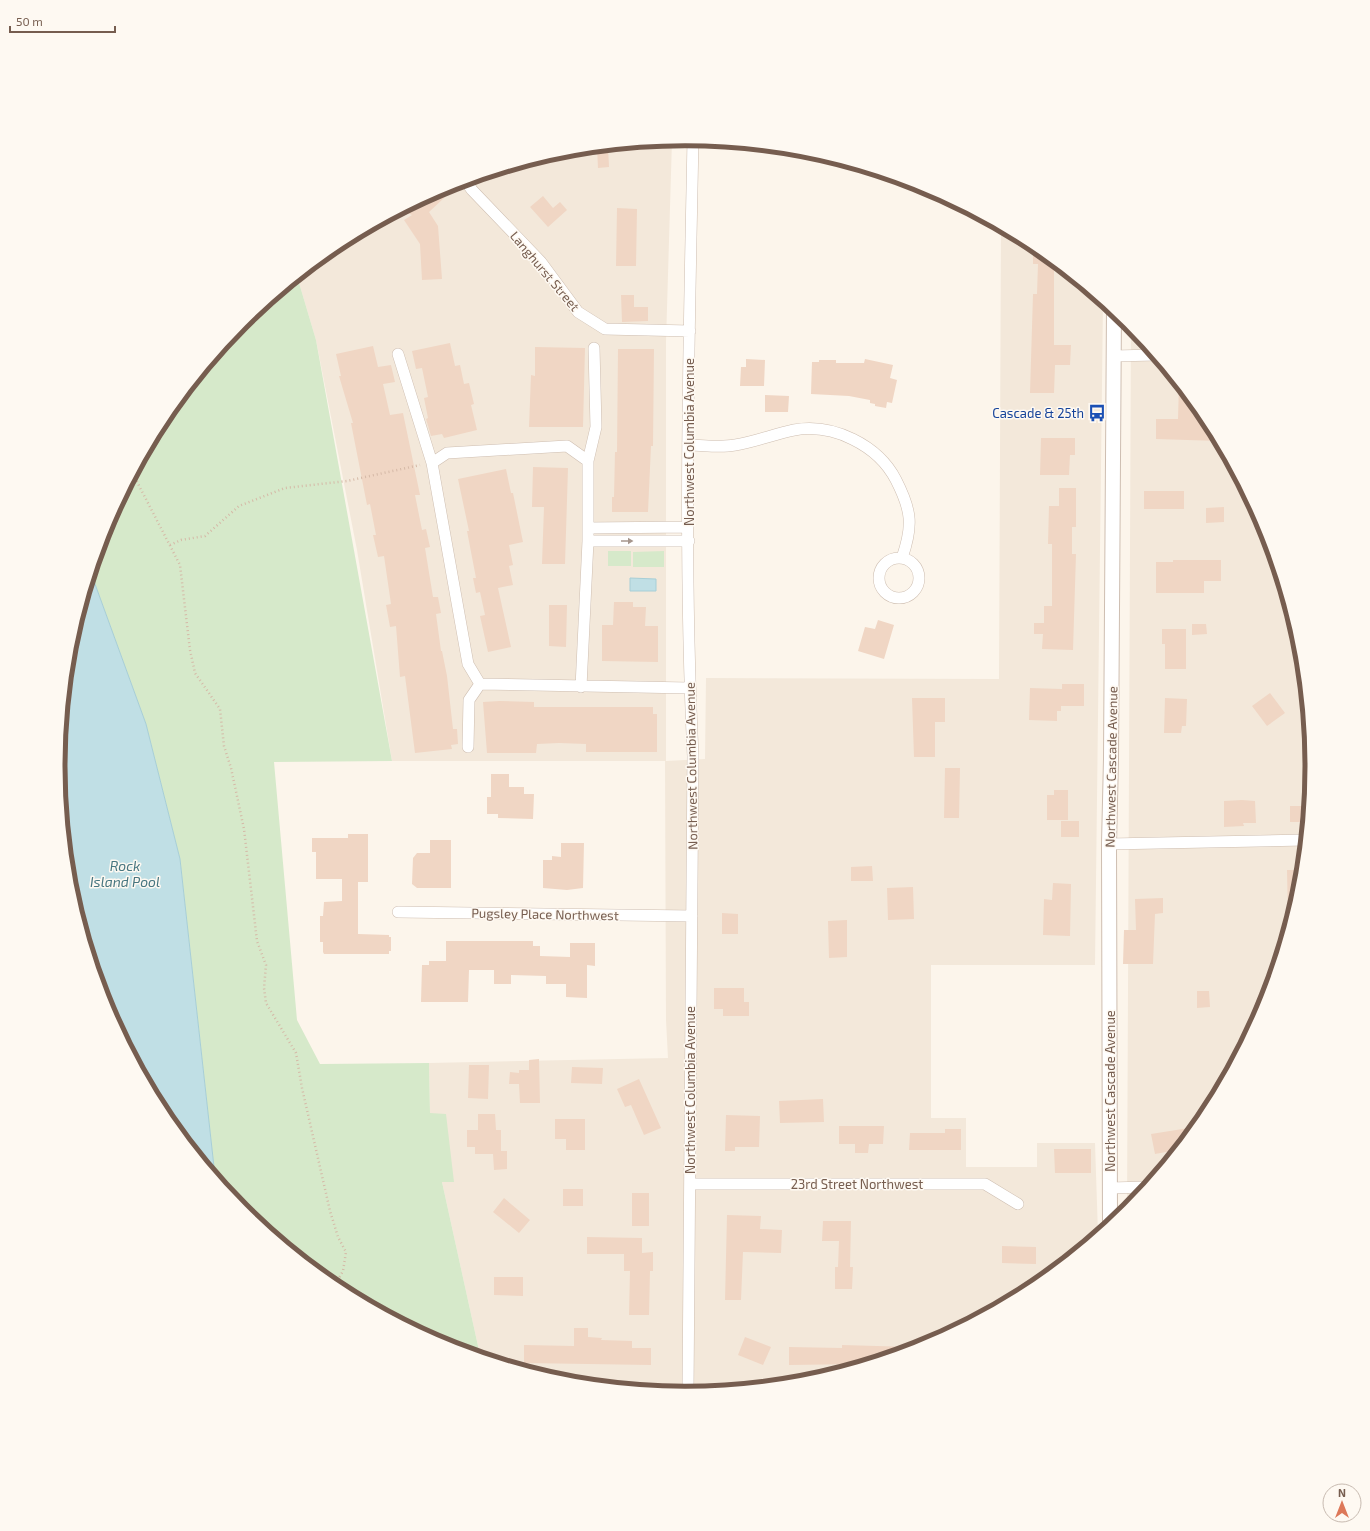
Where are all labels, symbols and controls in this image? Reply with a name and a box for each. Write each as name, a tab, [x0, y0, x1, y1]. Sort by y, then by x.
scale bar	[10, 8, 115, 34]
text: 50 m	[16, 14, 43, 28]
street label: Langhurst Street	[507, 228, 583, 314]
street label: Northwest Columbia Avenue	[681, 358, 697, 526]
bus stop icon: Cascade & 25th	[1087, 403, 1107, 423]
place label: Cascade & 25th	[992, 405, 1084, 421]
one-way arrow	[621, 538, 634, 544]
street label: Northwest Columbia Avenue	[682, 682, 700, 850]
street label: Northwest Cascade Avenue	[1102, 686, 1120, 848]
water label: Rock Island Pool	[90, 857, 160, 890]
street label: Pugsley Place Northwest	[471, 905, 619, 923]
street label: Northwest Columbia Avenue	[682, 1006, 698, 1174]
street label: Northwest Cascade Avenue	[1102, 1010, 1118, 1172]
street label: 23rd Street Northwest	[791, 1176, 923, 1192]
north arrow	[1322, 1483, 1362, 1523]
text: N	[1338, 1486, 1346, 1499]

